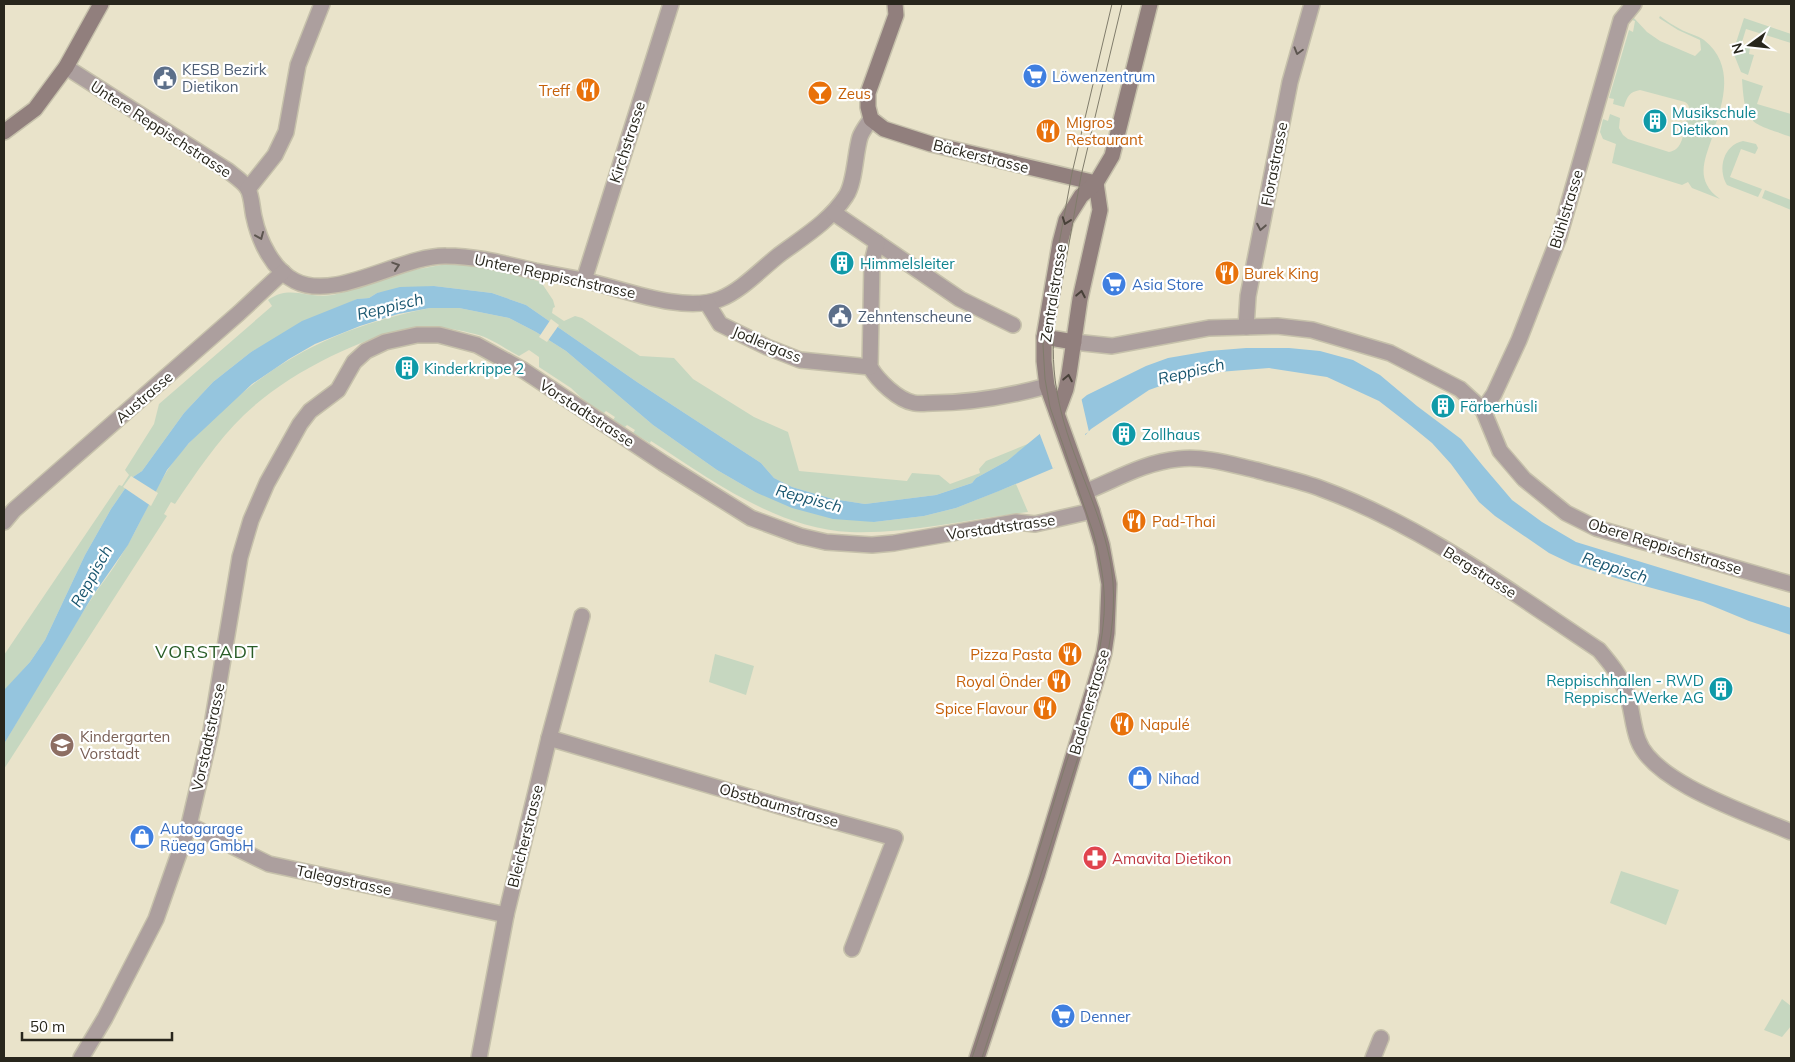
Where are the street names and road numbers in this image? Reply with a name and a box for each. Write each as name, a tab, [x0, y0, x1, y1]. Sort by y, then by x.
street label: Untere Reppischstrasse	[87, 76, 235, 182]
street label: Kirchstrasse	[605, 99, 649, 185]
street label: Florastrasse	[1257, 120, 1291, 208]
street label: Bäckerstrasse	[931, 135, 1031, 177]
street label: Bühlstrasse	[1545, 167, 1587, 251]
street label: Zentralstrasse	[1036, 243, 1070, 343]
street label: Untere Reppischstrasse	[473, 250, 637, 302]
street label: Jodlergass	[730, 322, 804, 366]
street label: Austrasse	[111, 367, 177, 427]
street label: Vorstadtstrasse	[536, 375, 638, 451]
street label: Vorstadtstrasse	[945, 510, 1057, 544]
street label: Obere Reppischstrasse	[1586, 514, 1744, 578]
street label: Bergstrasse	[1440, 542, 1520, 602]
street label: Badenerstrasse	[1065, 647, 1113, 757]
street label: Vorstadtstrasse	[187, 682, 229, 792]
street label: Obstbaumstrasse	[717, 779, 841, 831]
street label: Bleicherstrasse	[503, 783, 547, 889]
street label: Taleggstrasse	[295, 861, 393, 899]

